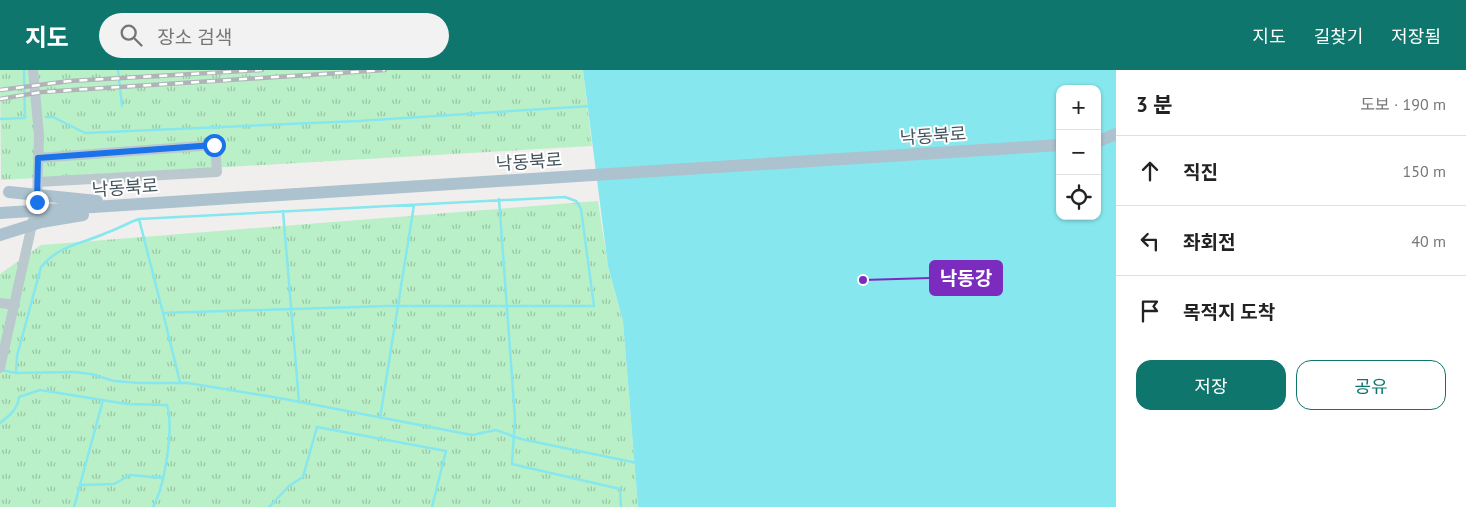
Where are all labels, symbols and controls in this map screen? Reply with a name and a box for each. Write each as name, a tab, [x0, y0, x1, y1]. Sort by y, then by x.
search box	[99, 13, 449, 58]
icon: search	[117, 21, 145, 49]
text: 지도	[25, 22, 69, 53]
text: 장소 검색	[157, 25, 232, 49]
text: 지도	[1253, 25, 1286, 48]
text: 길찾기	[1314, 25, 1363, 48]
text: 저장됨	[1391, 25, 1441, 48]
map controls	[1056, 85, 1101, 220]
button: +	[1056, 85, 1101, 130]
text: 3 분	[1136, 91, 1173, 118]
text: 도보 · 190 m	[1360, 94, 1446, 114]
street label: 낙동북로	[899, 122, 967, 149]
button: −	[1056, 130, 1101, 175]
route start	[203, 134, 226, 157]
street label: 낙동북로	[495, 148, 563, 175]
icon: ahead	[1136, 157, 1164, 185]
text: 직진	[1183, 160, 1218, 184]
text: 150 m	[1403, 161, 1446, 181]
street label: 낙동북로	[91, 174, 159, 201]
button: locate	[1056, 175, 1101, 220]
route end	[26, 191, 49, 214]
icon: left	[1136, 227, 1164, 255]
text: 좌회전	[1183, 230, 1235, 254]
text: 40 m	[1411, 231, 1446, 251]
callout: 낙동강	[930, 261, 1002, 295]
text: 낙동강	[940, 266, 992, 290]
icon: arrive	[1136, 297, 1164, 325]
text: 목적지 도착	[1183, 300, 1275, 324]
button: 저장	[1136, 360, 1286, 410]
button: 공유	[1296, 360, 1446, 410]

